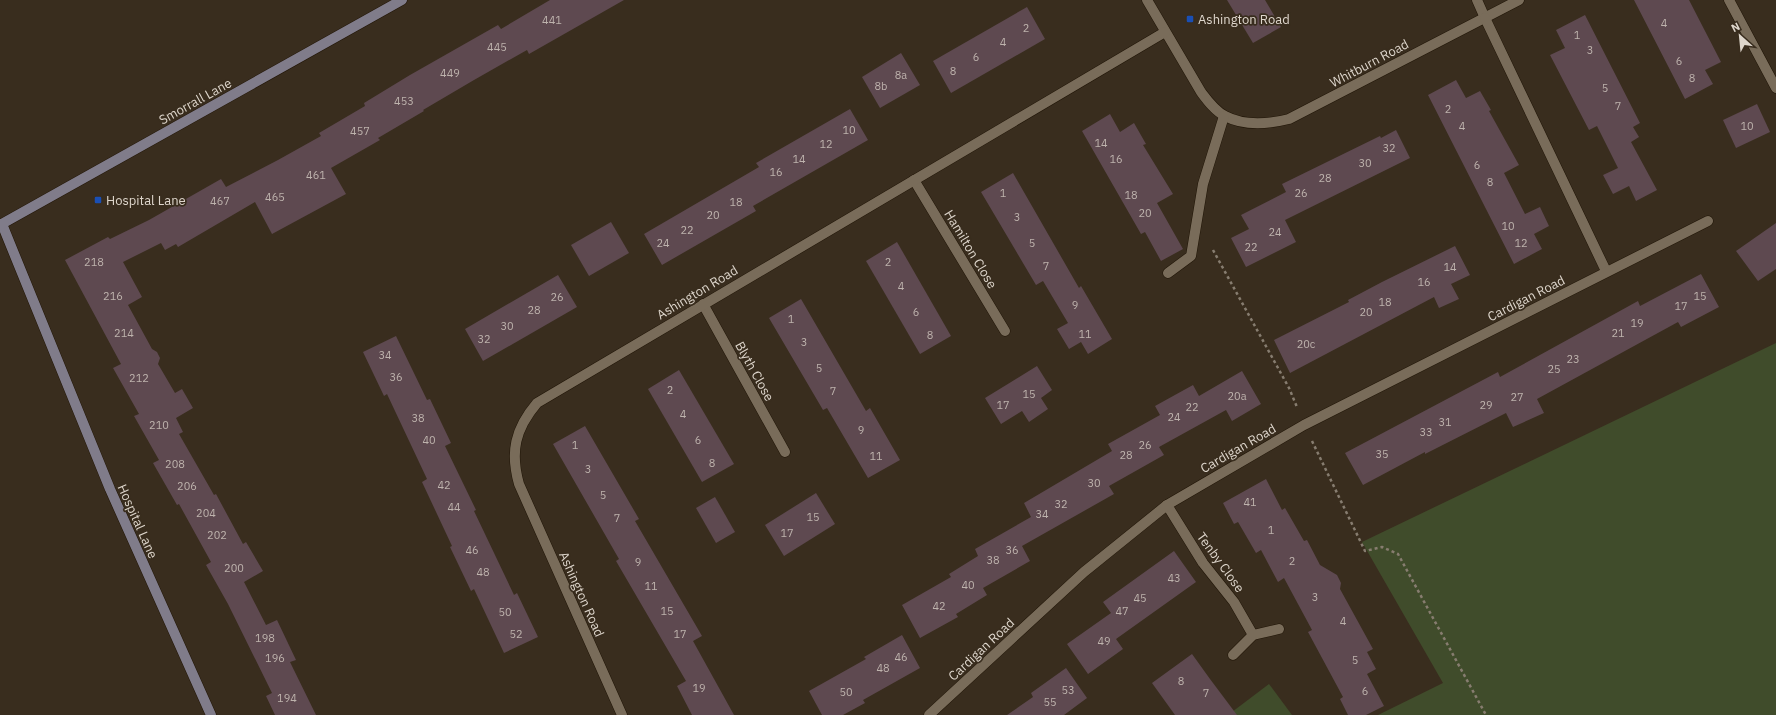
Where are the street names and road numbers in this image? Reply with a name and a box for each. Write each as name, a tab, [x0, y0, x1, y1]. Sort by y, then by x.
street label: Whitburn Road	[1327, 36, 1412, 91]
street label: Smorrall Lane	[156, 74, 235, 128]
street label: Hamilton Close	[940, 207, 1001, 292]
street label: Ashington Road	[654, 262, 741, 323]
street label: Cardigan Road	[1485, 272, 1568, 325]
street label: Blyth Close	[731, 338, 778, 404]
street label: Cardigan Road	[1197, 420, 1279, 477]
street label: Hospital Lane	[114, 481, 162, 561]
street label: Tenby Close	[1193, 529, 1248, 596]
street label: Ashington Road	[555, 549, 608, 640]
street label: Cardigan Road	[945, 614, 1018, 684]

